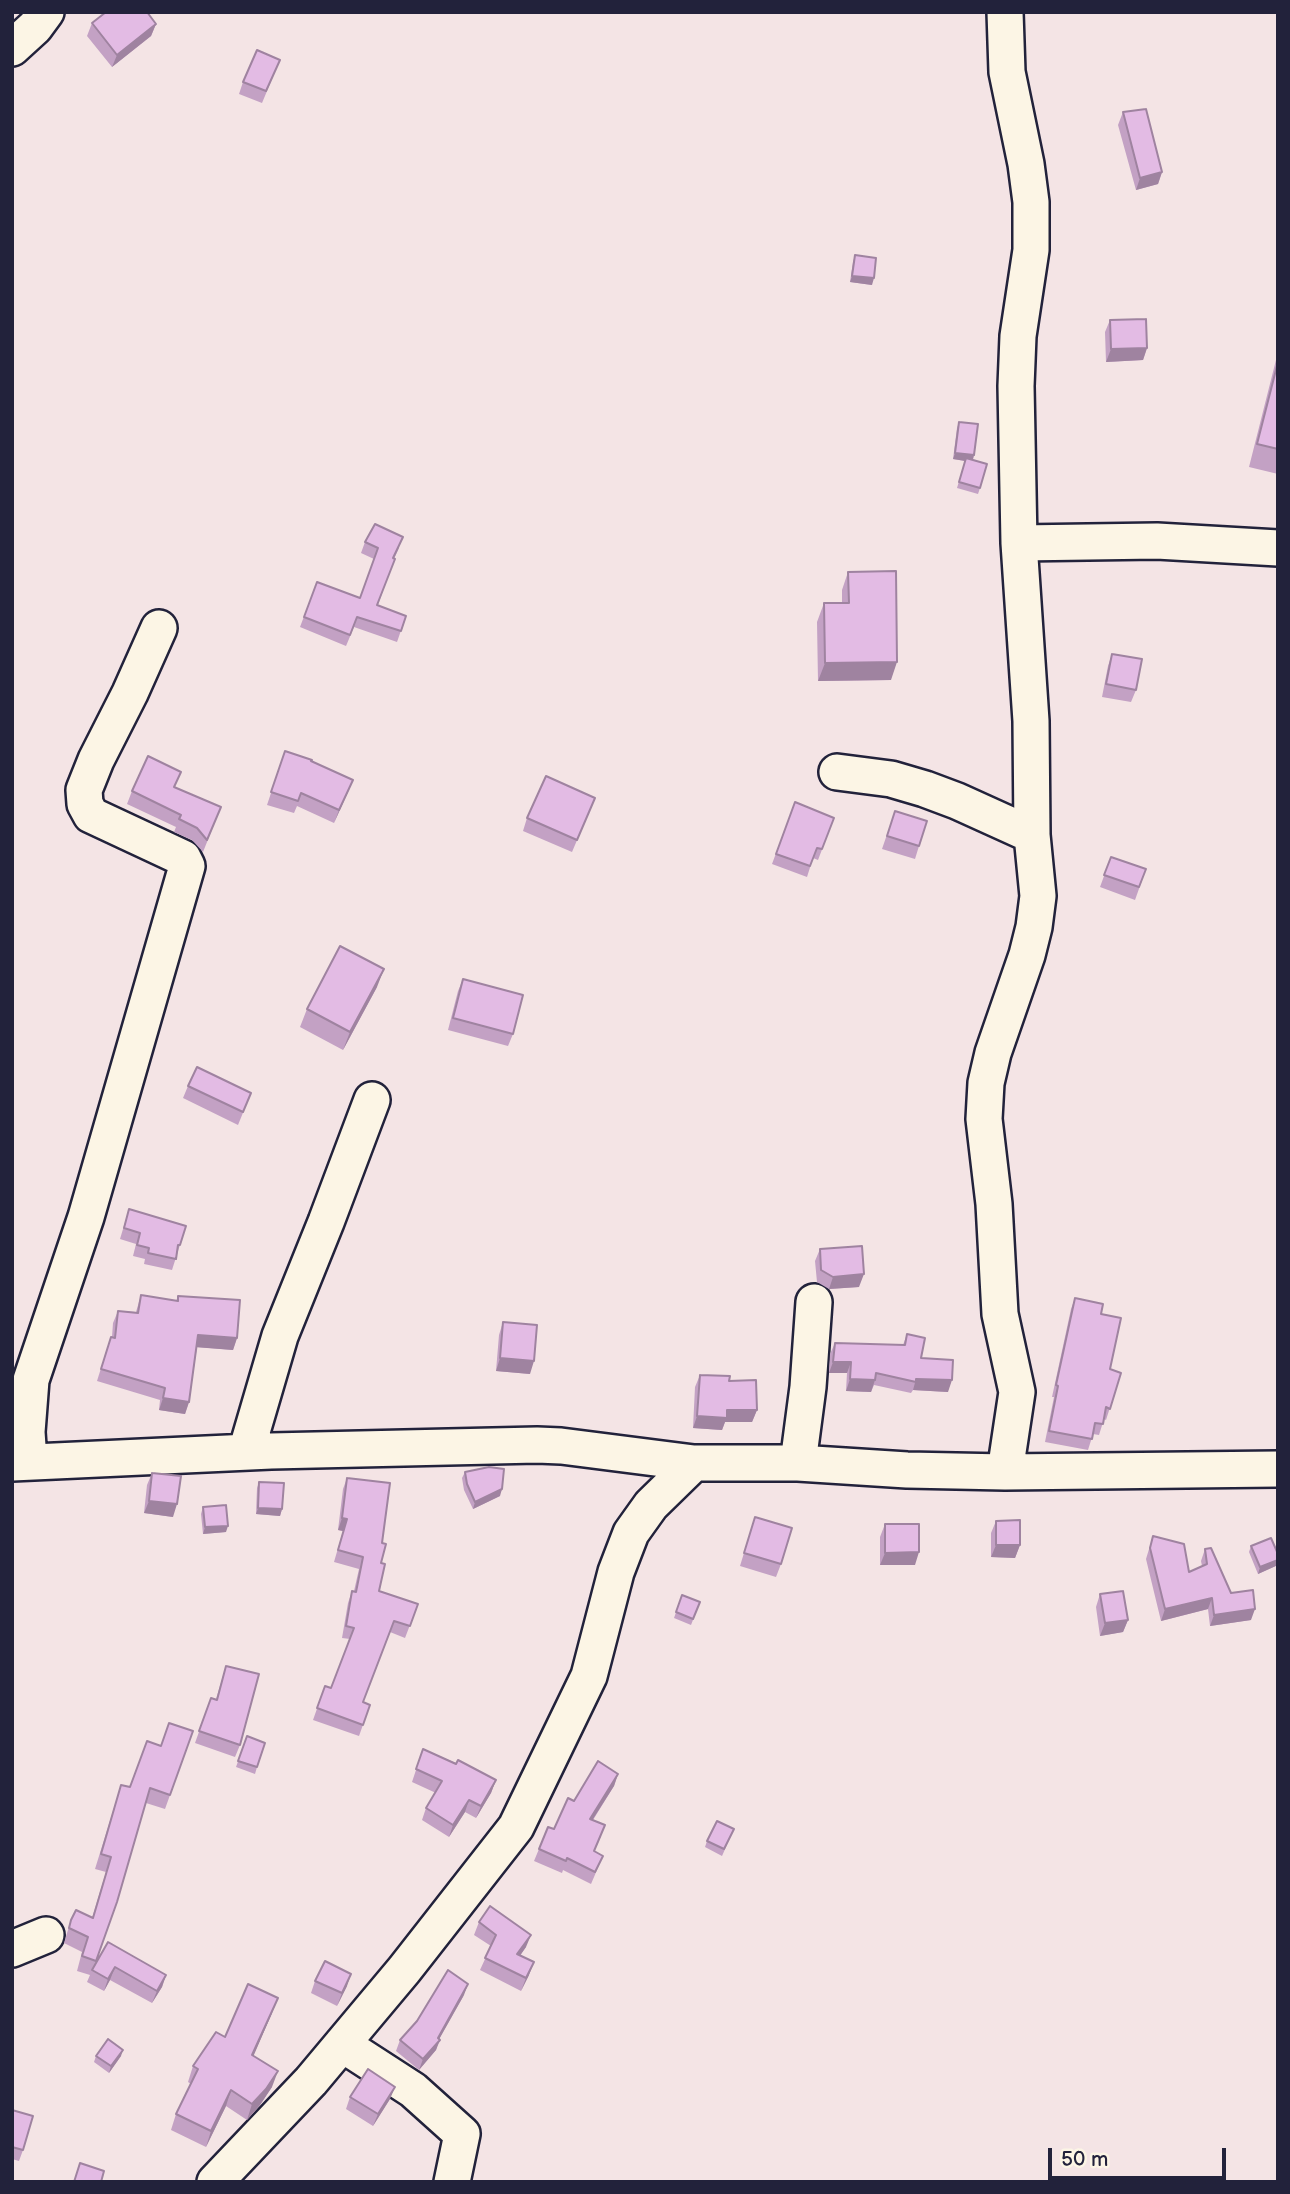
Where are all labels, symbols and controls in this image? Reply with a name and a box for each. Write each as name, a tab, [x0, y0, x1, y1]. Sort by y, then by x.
scale bar	[1052, 2134, 1230, 2178]
text: 50 m	[1061, 2147, 1108, 2172]

